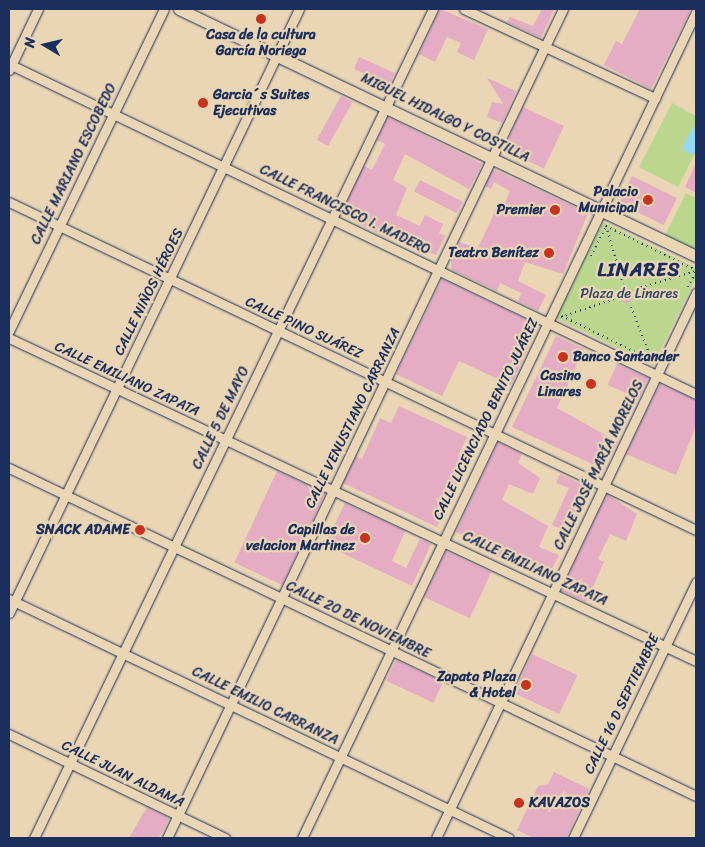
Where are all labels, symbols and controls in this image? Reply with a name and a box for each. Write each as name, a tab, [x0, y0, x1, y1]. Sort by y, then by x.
marker: Casa de la cultura García Noriega	[255, 13, 267, 25]
north arrow	[20, 20, 70, 70]
place label: Casa de la cultura García Noriega	[206, 27, 316, 59]
text: N	[17, 36, 43, 49]
street label: MIGUEL HIDALGO Y COSTILLA	[358, 70, 532, 166]
street label: CALLE MARIANO ESCOBEDO	[28, 81, 120, 247]
place label: Garcia´s Suites Ejecutivas	[213, 87, 310, 120]
marker: Garcia´s Suites Ejecutivas	[197, 97, 209, 109]
street label: CALLE FRANCISCO I. MADERO	[257, 161, 433, 259]
place label: Palacio Municipal	[578, 184, 638, 216]
marker: Palacio Municipal	[642, 194, 654, 206]
place label: Premier	[496, 202, 545, 218]
marker: Premier	[549, 204, 561, 216]
street label: CALLE NIÑOS HÉROES	[111, 226, 187, 358]
place label: Teatro Benítez	[448, 245, 539, 261]
marker: Teatro Benítez	[543, 247, 555, 259]
district label: LINARES	[597, 259, 681, 281]
park label: Plaza de Linares	[580, 286, 678, 302]
street label: CALLE PINO SUÁREZ	[242, 293, 366, 363]
street label: CALLE LICENCIADO BENITO JUÁREZ	[430, 315, 542, 523]
street label: CALLE VENUSTIANO CARRANZA	[302, 325, 404, 511]
street label: CALLE EMILIANO ZAPATA	[52, 338, 202, 420]
place label: Banco Santander	[573, 349, 678, 365]
marker: Banco Santander	[557, 351, 569, 363]
street label: CALLE 5 DE MAYO	[189, 364, 253, 472]
place label: Casino Linares	[538, 368, 581, 401]
street label: CALLE JOSÉ MARÍA MORELOS	[551, 377, 647, 553]
marker: Casino Linares	[585, 378, 597, 390]
place label: SNACK ADAME	[35, 522, 130, 538]
place label: Capillas de velacion Martinez	[246, 522, 355, 554]
marker: SNACK ADAME	[134, 524, 146, 536]
street label: CALLE EMILIANO ZAPATA	[460, 528, 610, 610]
marker: Capillas de velacion Martinez	[359, 532, 371, 544]
street label: CALLE 20 DE NOVIEMBRE	[283, 578, 433, 662]
street label: CALLE 16 D SEPTIEMBRE	[581, 632, 663, 776]
street label: CALLE EMILIO CARRANZA	[189, 663, 341, 749]
place label: Zapata Plaza & Hotel	[437, 669, 516, 702]
marker: Zapata Plaza & Hotel	[520, 679, 532, 691]
street label: CALLE JUAN ALDAMA	[59, 737, 187, 811]
place label: KAVAZOS	[529, 795, 590, 811]
marker: KAVAZOS	[513, 797, 525, 809]

